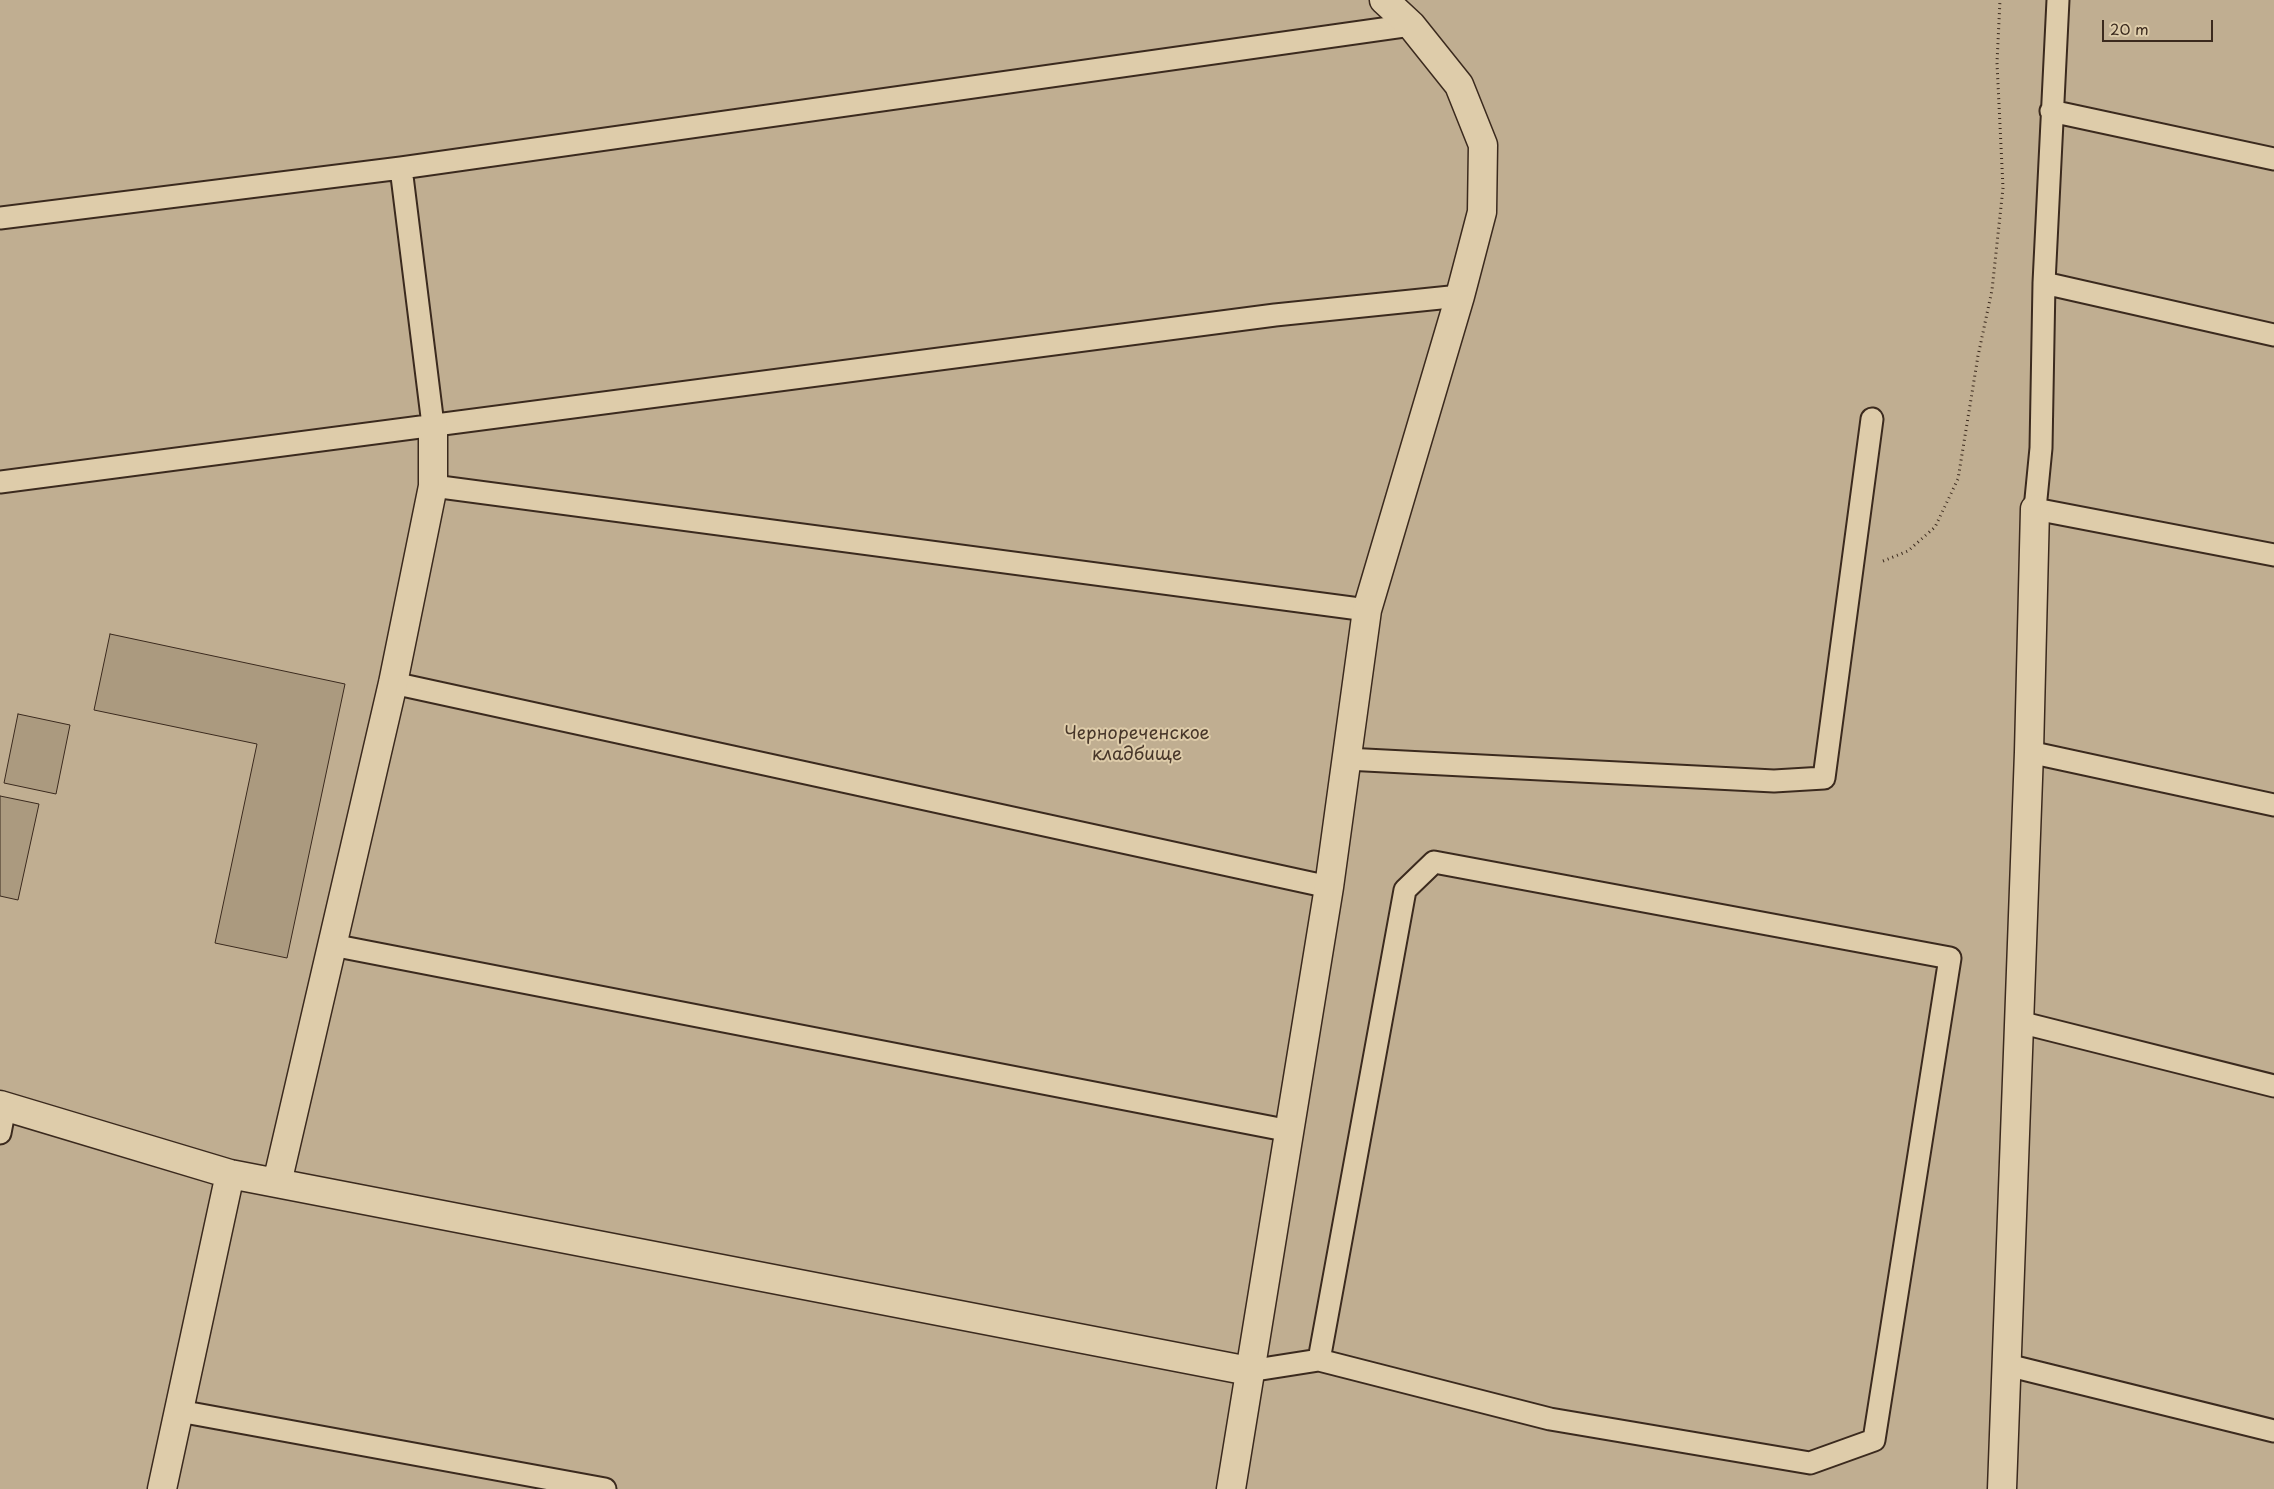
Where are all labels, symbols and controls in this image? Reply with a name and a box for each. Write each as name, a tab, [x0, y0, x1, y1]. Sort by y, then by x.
scale bar	[2104, 10, 2215, 42]
text: 20 m	[2110, 17, 2149, 40]
park label: Чернореченское кладбище	[1064, 723, 1210, 766]

